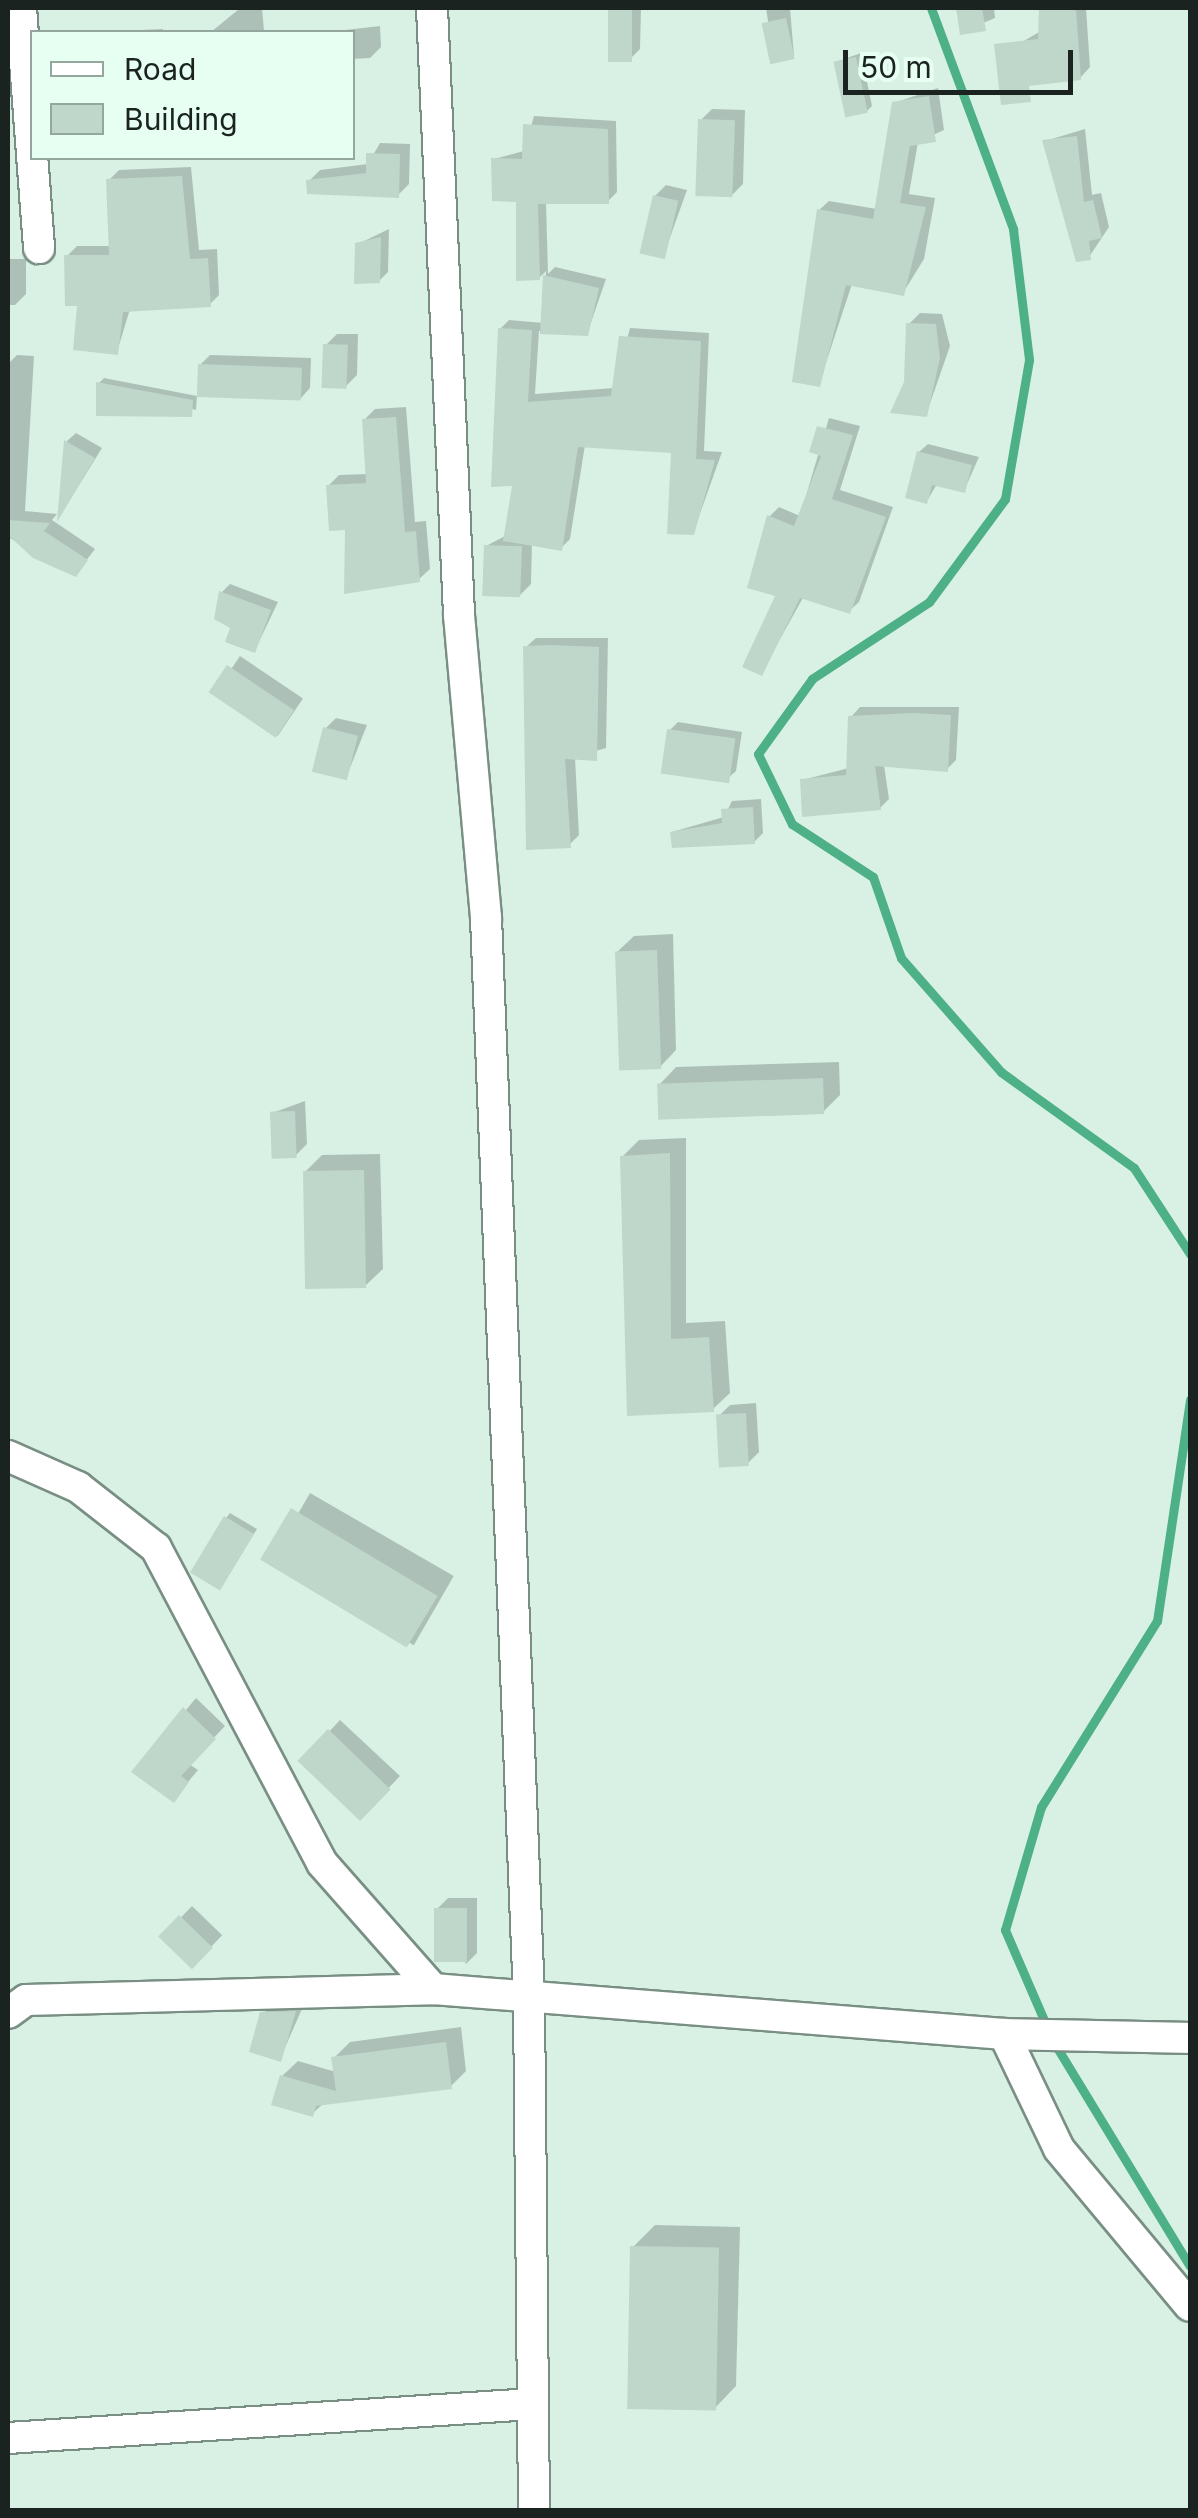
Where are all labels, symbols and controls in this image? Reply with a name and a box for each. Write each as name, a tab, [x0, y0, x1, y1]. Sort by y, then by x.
legend	[30, 30, 355, 160]
scale bar	[848, 30, 1078, 92]
text: 50 m	[860, 49, 932, 85]
text: Road	[124, 51, 196, 87]
text: Building	[124, 101, 238, 137]

